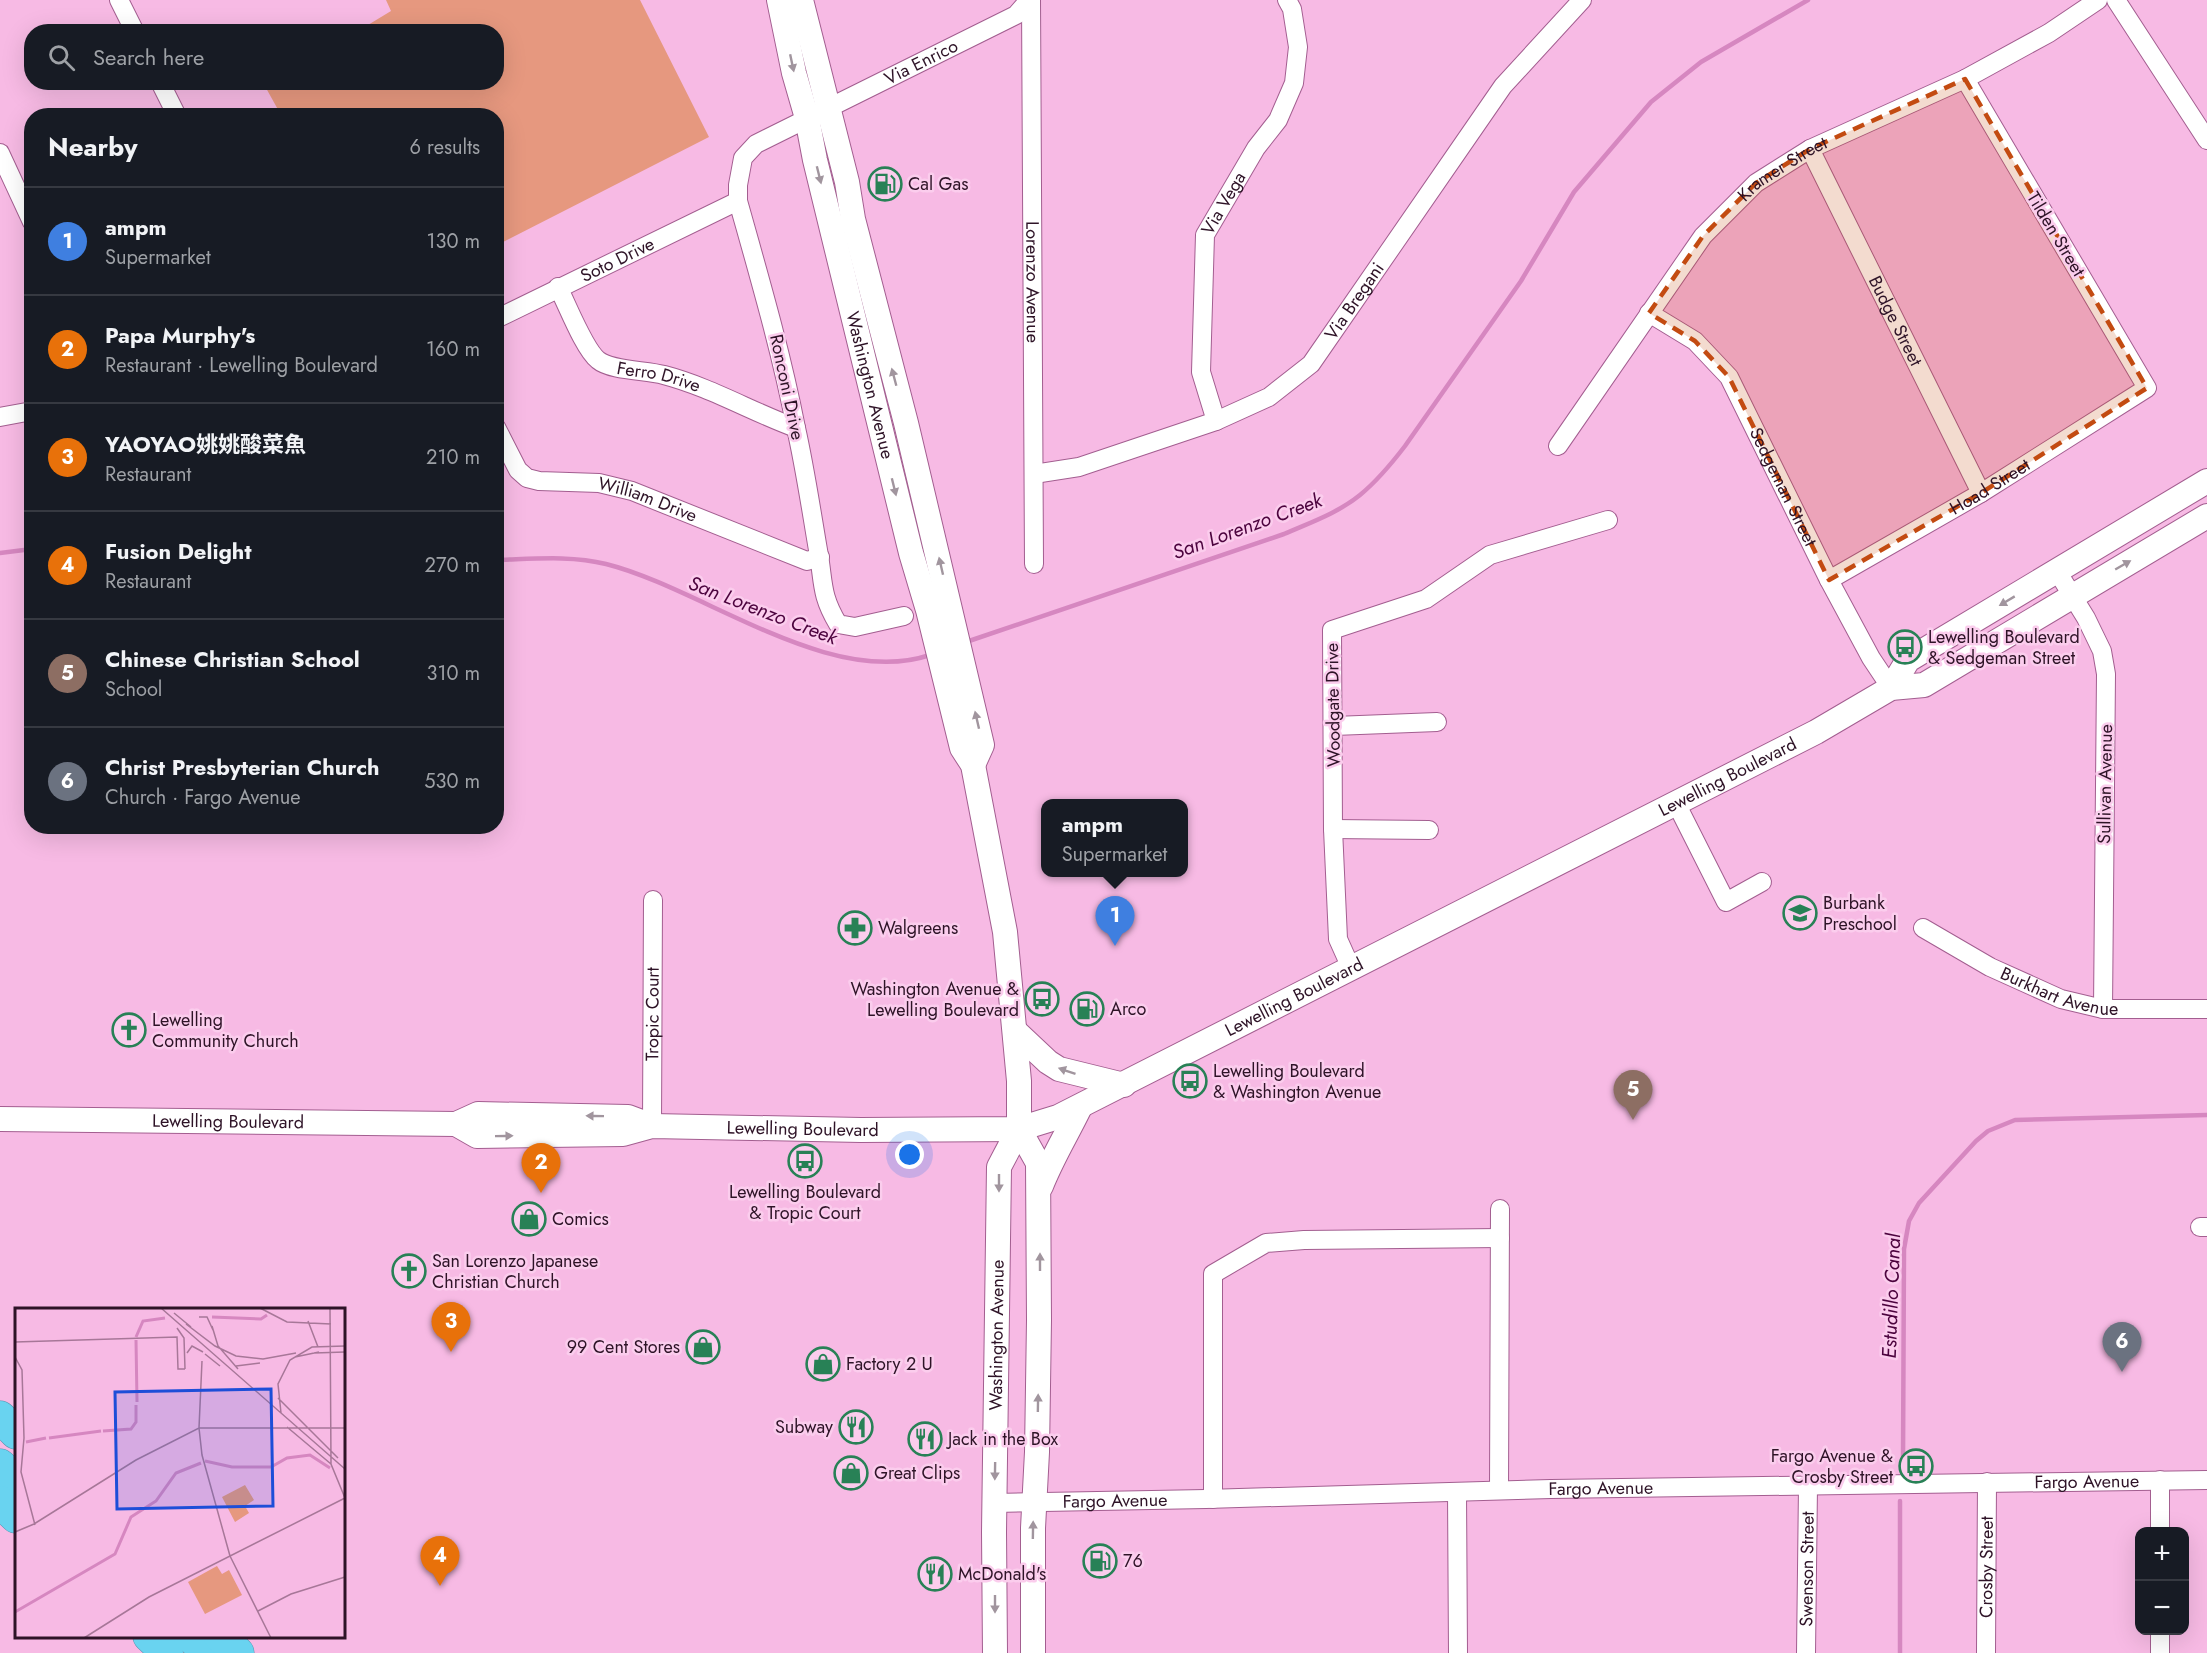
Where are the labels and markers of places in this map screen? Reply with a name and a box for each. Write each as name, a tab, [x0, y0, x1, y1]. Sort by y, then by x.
fuel station icon: Cal Gas	[867, 166, 903, 202]
place label: Cal Gas	[908, 171, 968, 197]
place label: Lewelling Boulevard & Sedgeman Street	[1928, 624, 2080, 671]
bus stop icon: Lewelling Boulevard & Sedgeman Street	[1887, 629, 1923, 665]
place label: Burbank Preschool	[1823, 890, 1897, 937]
school or university icon: Burbank Preschool	[1782, 895, 1818, 931]
pin: 1	[1096, 896, 1134, 946]
pharmacy icon: Walgreens	[837, 910, 873, 946]
place label: Walgreens	[878, 915, 958, 941]
place label: Washington Avenue & Lewelling Boulevard	[851, 976, 1019, 1023]
bus stop icon: Washington Avenue & Lewelling Boulevard	[1024, 981, 1060, 1017]
fuel station icon: Arco	[1069, 991, 1105, 1027]
place label: Arco	[1110, 996, 1146, 1022]
place label: Lewelling Community Church	[152, 1007, 299, 1054]
church icon: Lewelling Community Church	[111, 1012, 147, 1048]
place label: Lewelling Boulevard & Washington Avenue	[1213, 1058, 1381, 1105]
bus stop icon: Lewelling Boulevard & Washington Avenue	[1172, 1063, 1208, 1099]
pin: 5	[1614, 1070, 1652, 1120]
bus stop icon: Lewelling Boulevard & Tropic Court	[787, 1143, 823, 1179]
pin: 2	[522, 1144, 560, 1193]
place label: Lewelling Boulevard & Tropic Court	[729, 1179, 881, 1226]
shop icon: Comics	[511, 1201, 547, 1237]
place label: Comics	[552, 1206, 609, 1232]
place label: San Lorenzo Japanese Christian Church	[432, 1248, 598, 1295]
church icon: San Lorenzo Japanese Christian Church	[391, 1253, 427, 1289]
pin: 3	[432, 1302, 470, 1352]
pin: 6	[2102, 1322, 2142, 1372]
shop icon: 99 Cent Stores	[685, 1329, 721, 1365]
place label: 99 Cent Stores	[567, 1334, 680, 1360]
shop icon: Factory 2 U	[805, 1346, 841, 1382]
place label: Factory 2 U	[846, 1351, 933, 1377]
restaurant icon: Subway	[838, 1409, 874, 1445]
place label: Subway	[775, 1414, 833, 1440]
restaurant icon: Jack in the Box	[907, 1421, 943, 1457]
place label: Jack in the Box	[946, 1426, 1058, 1452]
place label: Fargo Avenue & Crosby Street	[1771, 1443, 1894, 1490]
bus stop icon: Fargo Avenue & Crosby Street	[1898, 1448, 1934, 1484]
shop icon: Great Clips	[833, 1455, 869, 1491]
place label: Great Clips	[874, 1460, 960, 1486]
pin: 4	[420, 1536, 460, 1586]
fuel station icon: 76	[1082, 1543, 1118, 1579]
place label: 76	[1123, 1548, 1143, 1574]
restaurant icon: McDonald's	[917, 1556, 953, 1592]
place label: McDonald's	[958, 1561, 1046, 1587]

